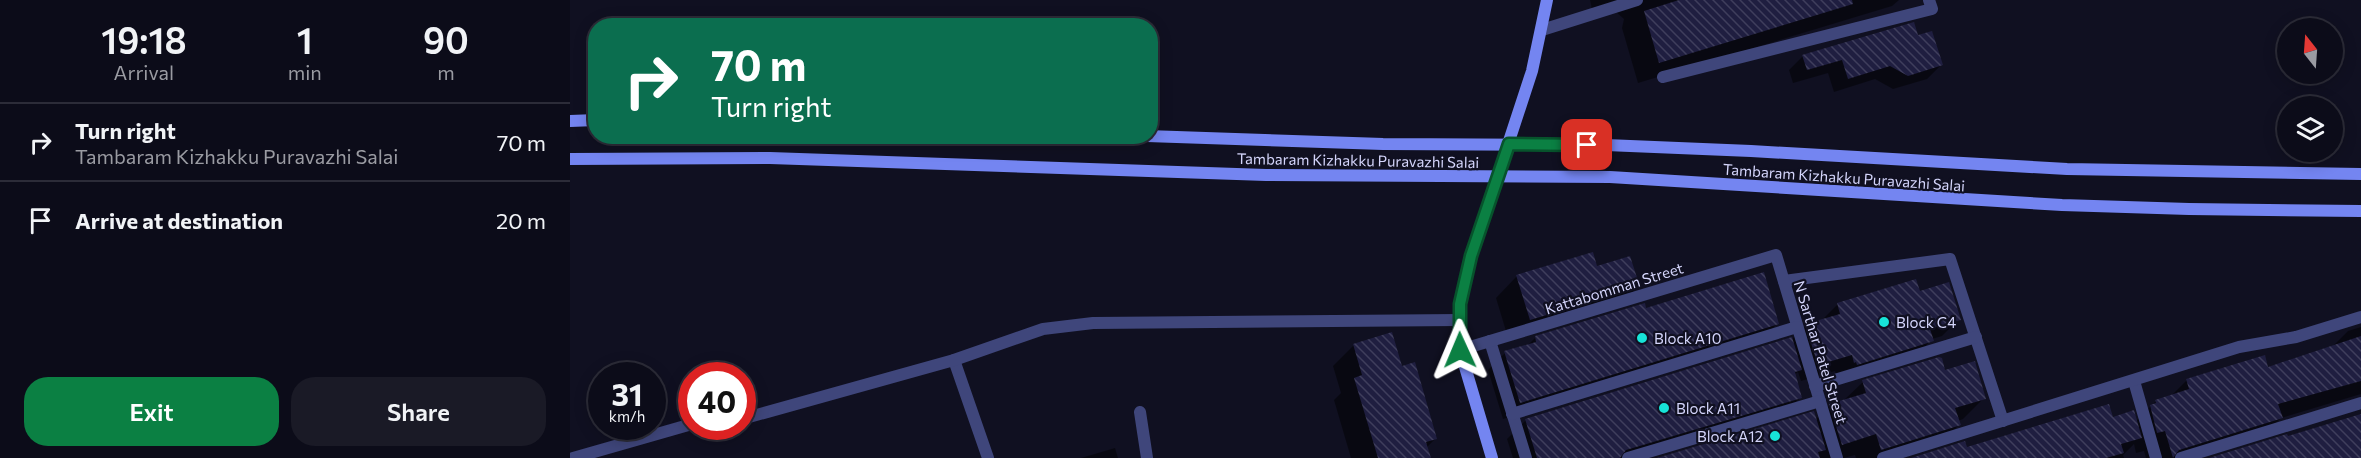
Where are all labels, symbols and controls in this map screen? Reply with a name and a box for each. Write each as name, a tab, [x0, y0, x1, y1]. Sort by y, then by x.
text: 19:18	[101, 17, 187, 61]
text: 1	[297, 17, 313, 61]
text: 90	[423, 17, 469, 61]
north arrow	[2277, 18, 2343, 84]
map controls	[2277, 18, 2343, 162]
text: 70 m	[711, 38, 806, 90]
icon: right	[612, 42, 690, 120]
text: Arrival	[114, 60, 174, 84]
text: min	[288, 60, 322, 84]
text: m	[437, 60, 455, 84]
text: Turn right	[711, 90, 831, 123]
button: layers	[2277, 96, 2343, 162]
text: Turn right	[75, 117, 176, 144]
pin	[1561, 119, 1612, 170]
icon: right	[24, 126, 57, 159]
icon: arrive	[1570, 128, 1603, 161]
text: 70 m	[497, 129, 546, 156]
text: Tambaram Kizhakku Puravazhi Salai	[75, 144, 398, 168]
street label: Tambaram Kizhakku Puravazhi Salai	[1237, 149, 1479, 171]
street label: Tambaram Kizhakku Puravazhi Salai	[1722, 160, 1966, 194]
icon: arrive	[24, 204, 57, 237]
text: Arrive at destination	[75, 207, 283, 234]
text: 20 m	[496, 207, 546, 234]
street label: Kattabomman Street	[1543, 258, 1685, 318]
street label: N Sarthar Patel Street	[1791, 278, 1851, 426]
place label: Block C4	[1896, 313, 1956, 331]
marker: Block C4	[1877, 315, 1891, 329]
position arrow	[1428, 318, 1492, 382]
place label: Block A10	[1654, 329, 1721, 347]
marker: Block A10	[1635, 331, 1649, 345]
speed limit sign: 40	[678, 362, 756, 440]
text: 31	[611, 375, 643, 412]
button: Exit	[24, 377, 279, 446]
button: Share	[291, 377, 546, 446]
place label: Block A11	[1676, 399, 1740, 417]
marker: Block A11	[1657, 401, 1671, 415]
text: km/h	[609, 407, 645, 425]
place label: Block A12	[1697, 427, 1763, 445]
marker: Block A12	[1768, 429, 1782, 443]

